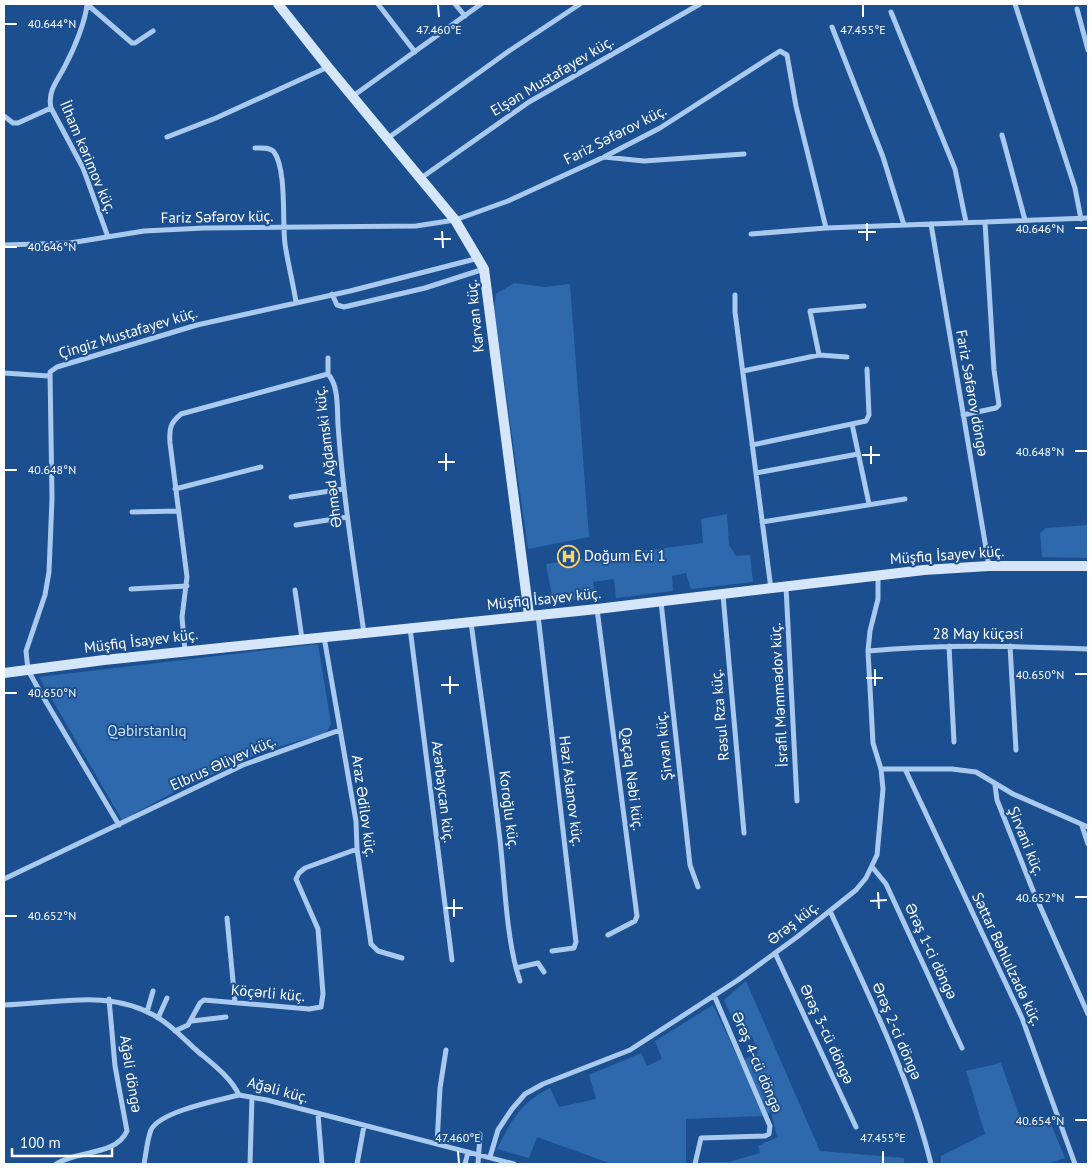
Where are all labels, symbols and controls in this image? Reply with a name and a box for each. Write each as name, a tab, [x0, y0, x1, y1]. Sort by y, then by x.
text: 40.644°N	[28, 16, 76, 31]
text: 47.460°E	[416, 22, 462, 37]
text: 47.455°E	[840, 22, 886, 37]
street label: Elşən Mustafayev küç.	[487, 31, 617, 120]
street label: İlham kərimov küç.	[56, 97, 121, 216]
street label: Fariz Səfərov küç.	[560, 100, 669, 169]
street label: Fariz Səfərov küç.	[160, 206, 274, 227]
text: 40.646°N	[1016, 221, 1064, 236]
text: 40.646°N	[28, 239, 76, 254]
street label: Karvan küç.	[461, 279, 488, 354]
street label: Çingiz Mustafayev küç.	[56, 302, 200, 363]
street label: Fariz Səfərov döngə	[952, 328, 993, 458]
street label: Əhməd Ağdamski küç.	[309, 385, 346, 529]
text: 40.648°N	[1016, 444, 1064, 459]
text: 40.648°N	[28, 462, 76, 477]
street label: Müşfiq İsayev küç.	[889, 541, 1005, 568]
hospital icon: Doğum Evi 1	[556, 544, 580, 568]
place label: Doğum Evi 1	[584, 546, 666, 565]
street label: Müşfiq İsayev küç.	[486, 583, 602, 614]
street label: İsrafil Məmmədov küç.	[765, 622, 792, 768]
street label: Müşfiq İsayev küç.	[83, 624, 199, 657]
street label: 28 May küçəsi	[933, 624, 1023, 643]
text: 40.650°N	[1016, 667, 1064, 682]
street label: Rəsul Rza küç.	[706, 668, 733, 762]
text: 40.650°N	[28, 685, 76, 700]
street label: Şirvan küç.	[650, 711, 677, 781]
park label: Qəbirstanlıq	[107, 721, 187, 740]
street label: Qaçaq Nəbi küç.	[617, 726, 648, 832]
street label: Elbrus Əliyev küç.	[167, 731, 279, 794]
street label: Həzi Aslanov küç.	[555, 734, 588, 847]
street label: Azərbaycan küç.	[428, 740, 459, 844]
street label: Araz Ədilov küç.	[348, 754, 381, 858]
street label: Koroğlu küç.	[495, 769, 524, 850]
street label: Şirvani küç.	[1004, 803, 1049, 878]
street label: Səttar Bəhlulzadə küç.	[968, 889, 1047, 1029]
text: 40.652°N	[1016, 890, 1064, 905]
street label: Ərəş küç.	[763, 897, 822, 949]
street label: Ərəş 1-ci döngə	[901, 900, 962, 1002]
text: 40.652°N	[28, 908, 76, 923]
street label: Ərəş 2-ci döngə	[868, 979, 927, 1082]
street label: Köçərli küç.	[230, 980, 306, 1005]
street label: Ərəş 3-cü döngə	[796, 981, 859, 1087]
street label: Ərəş 4-cü döngə	[728, 1008, 787, 1115]
street label: Ağəli döngə	[116, 1034, 147, 1114]
street label: Ağəli küç.	[245, 1072, 311, 1107]
text: 40.654°N	[1016, 1113, 1064, 1128]
scale bar	[12, 1126, 112, 1158]
text: 47.460°E	[435, 1130, 481, 1145]
text: 47.455°E	[860, 1130, 906, 1145]
text: 100 m	[20, 1133, 61, 1152]

